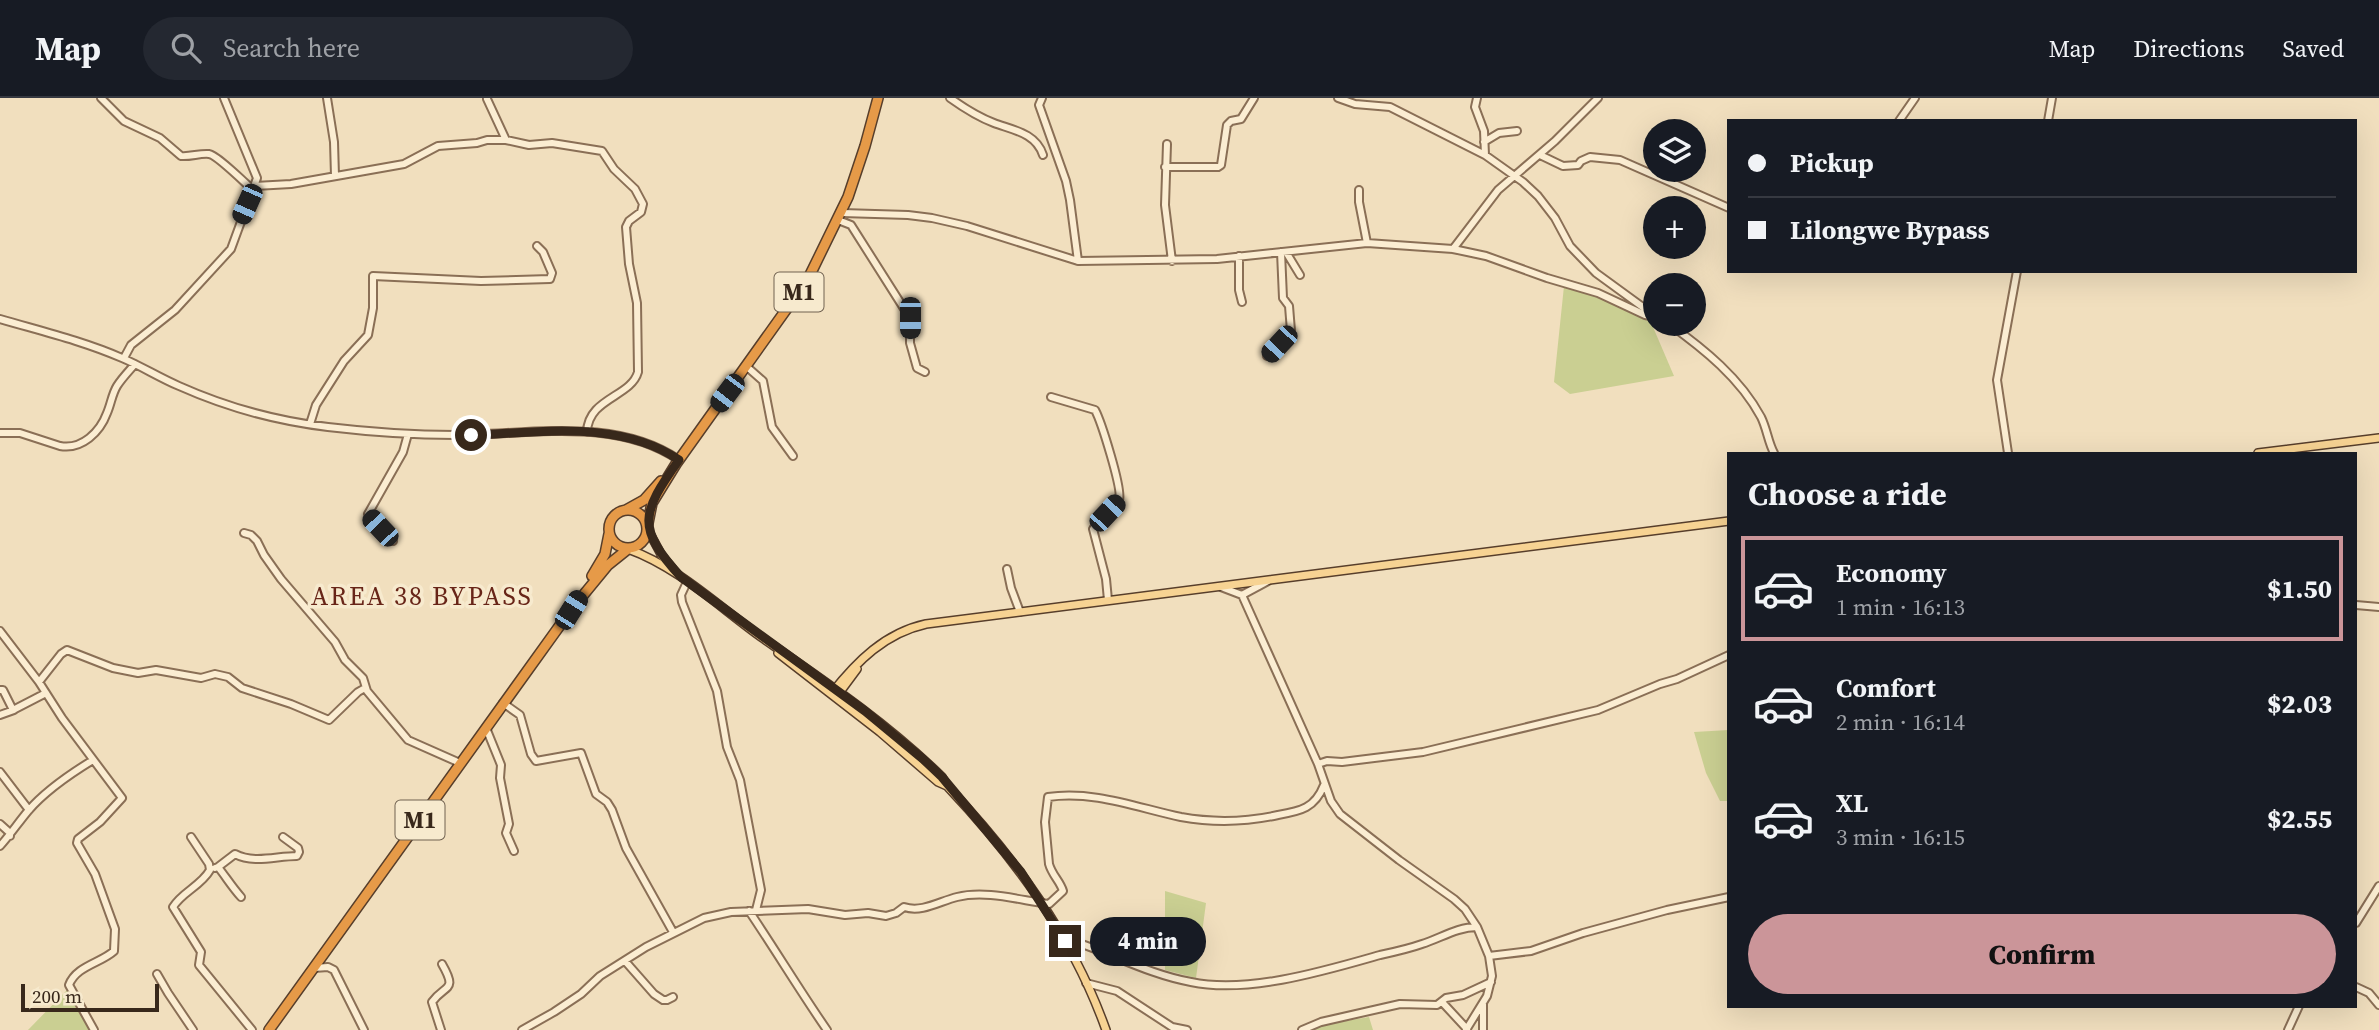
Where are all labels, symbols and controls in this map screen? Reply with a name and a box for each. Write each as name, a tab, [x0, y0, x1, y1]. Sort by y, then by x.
search box	[143, 17, 633, 80]
text: Map	[35, 26, 101, 71]
icon: search	[167, 29, 205, 67]
text: Search here	[223, 30, 360, 66]
text: Map	[2048, 32, 2095, 65]
text: Directions	[2133, 32, 2244, 65]
text: Saved	[2282, 32, 2344, 65]
map controls	[1643, 119, 1706, 336]
button: layers	[1643, 119, 1706, 182]
text: Pickup	[1790, 145, 1874, 181]
car	[229, 181, 266, 227]
button: +	[1643, 196, 1706, 259]
text: Lilongwe Bypass	[1790, 212, 1989, 248]
road number: M1	[774, 272, 824, 312]
button: −	[1643, 273, 1706, 336]
car	[900, 297, 921, 339]
car	[1257, 321, 1302, 367]
car	[706, 370, 749, 416]
route start	[455, 419, 487, 451]
text: Choose a ride	[1748, 472, 1947, 516]
car	[1085, 490, 1130, 536]
car	[358, 505, 403, 551]
text: Economy	[1836, 555, 1947, 591]
icon: car	[1752, 557, 1815, 620]
text: $1.50	[2267, 571, 2332, 607]
district label: AREA 38 BYPASS	[311, 578, 533, 614]
car	[551, 587, 592, 633]
text: 1 min · 16:13	[1836, 591, 1965, 623]
text: Comfort	[1836, 670, 1936, 706]
icon: car	[1752, 672, 1815, 735]
text: $2.03	[2267, 686, 2332, 722]
text: 2 min · 16:14	[1836, 706, 1965, 738]
text: XL	[1836, 785, 1868, 821]
icon: car	[1752, 787, 1815, 850]
road number: M1	[396, 800, 444, 840]
text: $2.55	[2267, 801, 2332, 837]
text: 3 min · 16:15	[1836, 821, 1965, 853]
button: Confirm	[1748, 914, 2336, 994]
callout: 4 min	[1090, 916, 1205, 966]
route end	[1049, 925, 1081, 957]
text: 4 min	[1118, 925, 1178, 957]
scale bar	[21, 981, 159, 1013]
text: 200 m	[32, 983, 82, 1009]

